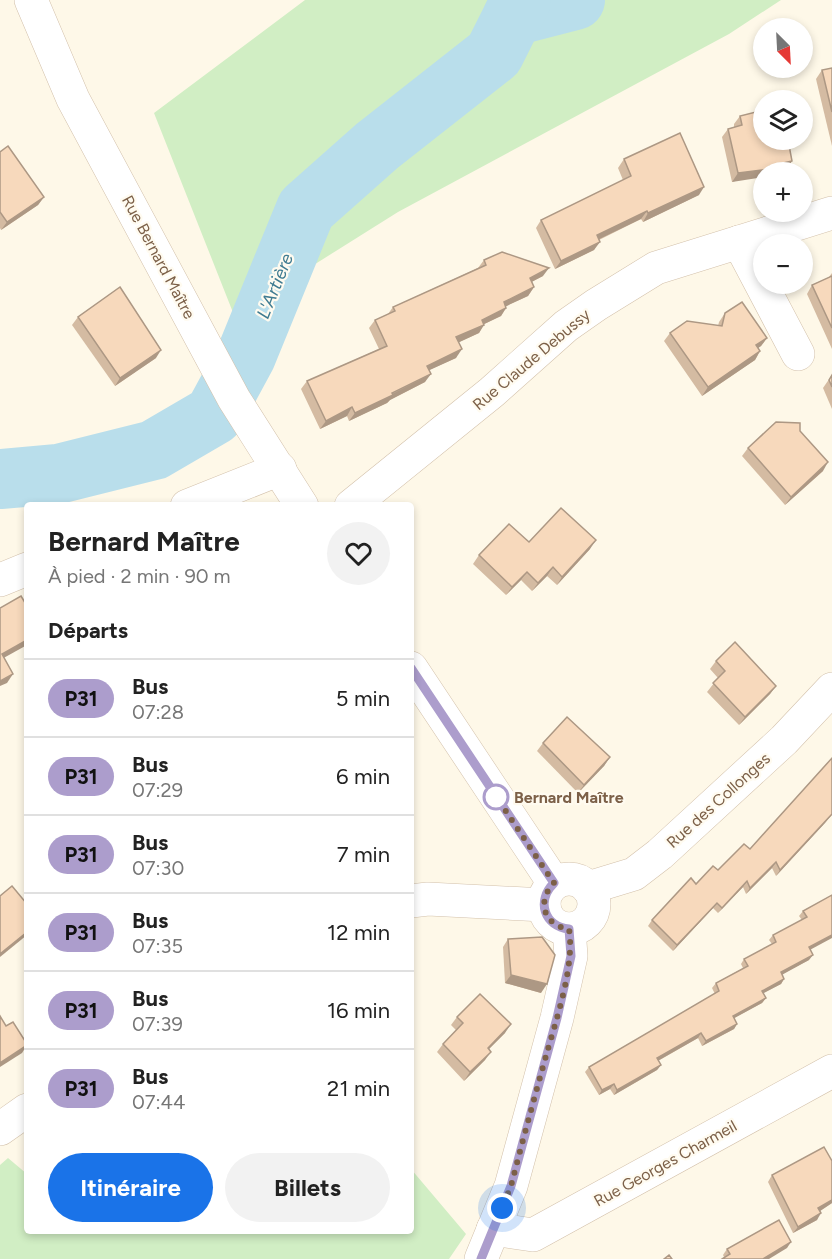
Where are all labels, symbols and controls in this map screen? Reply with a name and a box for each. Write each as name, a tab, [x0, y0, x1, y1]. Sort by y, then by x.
north arrow	[753, 18, 813, 78]
map controls	[753, 18, 813, 294]
button: layers	[753, 90, 813, 150]
button: +	[753, 162, 813, 222]
street label: Rue Bernard Maître	[118, 192, 199, 322]
button: −	[753, 234, 813, 294]
water label: L'Artière	[252, 250, 298, 322]
street label: Rue Claude Debussy	[469, 304, 594, 414]
button: heart	[327, 522, 390, 585]
text: Bernard Maître	[48, 524, 240, 558]
text: À pied · 2 min · 90 m	[48, 564, 231, 588]
text: Départs	[48, 617, 128, 644]
text: Bus	[132, 673, 168, 700]
text: 5 min	[336, 685, 390, 712]
text: P31	[64, 686, 98, 711]
text: 07:28	[132, 700, 184, 724]
street label: Rue des Collonges	[663, 749, 774, 852]
text: Bus	[132, 751, 168, 778]
text: 6 min	[336, 763, 390, 790]
text: P31	[64, 764, 98, 789]
text: 07:29	[132, 778, 183, 802]
marker: Bernard Maître	[483, 784, 509, 810]
place label: Bernard Maître	[514, 788, 624, 807]
text: Bus	[132, 829, 168, 856]
text: 7 min	[337, 841, 390, 868]
text: P31	[64, 842, 98, 867]
text: 07:30	[132, 856, 184, 880]
text: Bus	[132, 907, 168, 934]
text: 12 min	[327, 919, 390, 946]
text: P31	[64, 920, 98, 945]
text: 07:35	[132, 934, 183, 958]
text: Bus	[132, 985, 168, 1012]
text: 16 min	[327, 997, 390, 1024]
text: P31	[64, 998, 98, 1023]
text: 07:39	[132, 1012, 183, 1036]
text: Bus	[132, 1063, 168, 1090]
text: 21 min	[327, 1075, 390, 1102]
text: P31	[64, 1076, 98, 1101]
text: 07:44	[132, 1090, 185, 1114]
street label: Rue Georges Charmeil	[591, 1116, 740, 1211]
button: Itinéraire	[48, 1153, 213, 1222]
button: Billets	[225, 1153, 390, 1222]
your location	[487, 1193, 517, 1223]

